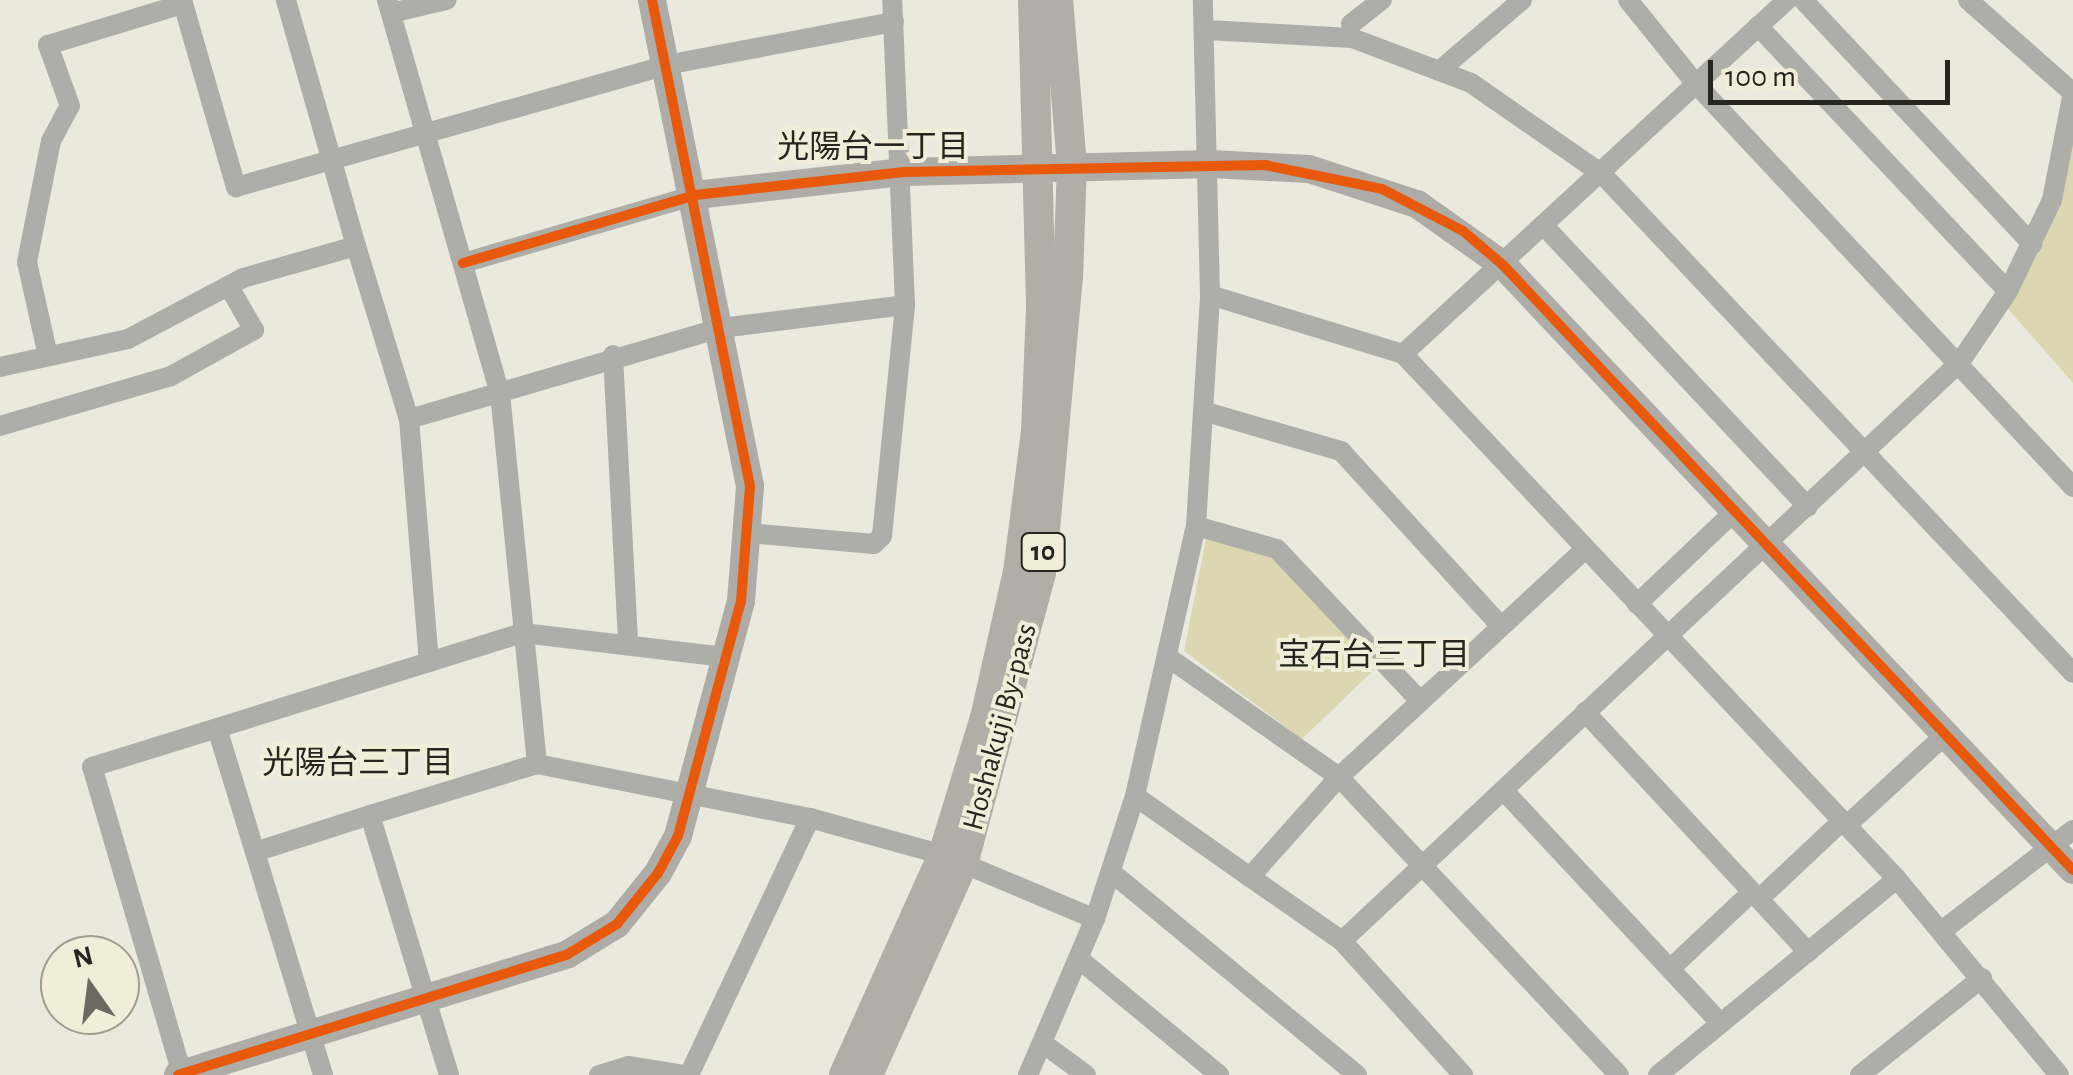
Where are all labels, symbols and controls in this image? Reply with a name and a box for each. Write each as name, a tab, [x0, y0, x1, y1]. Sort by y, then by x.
scale bar	[1713, 40, 1956, 102]
text: 100 m	[1725, 62, 1796, 92]
district label: 光陽台一丁目	[777, 128, 969, 166]
road number: 10	[1020, 529, 1066, 575]
street label: Hoshakuji By-pass	[955, 620, 1045, 834]
district label: 宝石台三丁目	[1278, 636, 1470, 674]
district label: 光陽台三丁目	[262, 744, 454, 782]
north arrow	[40, 935, 140, 1035]
text: N	[70, 942, 96, 974]

